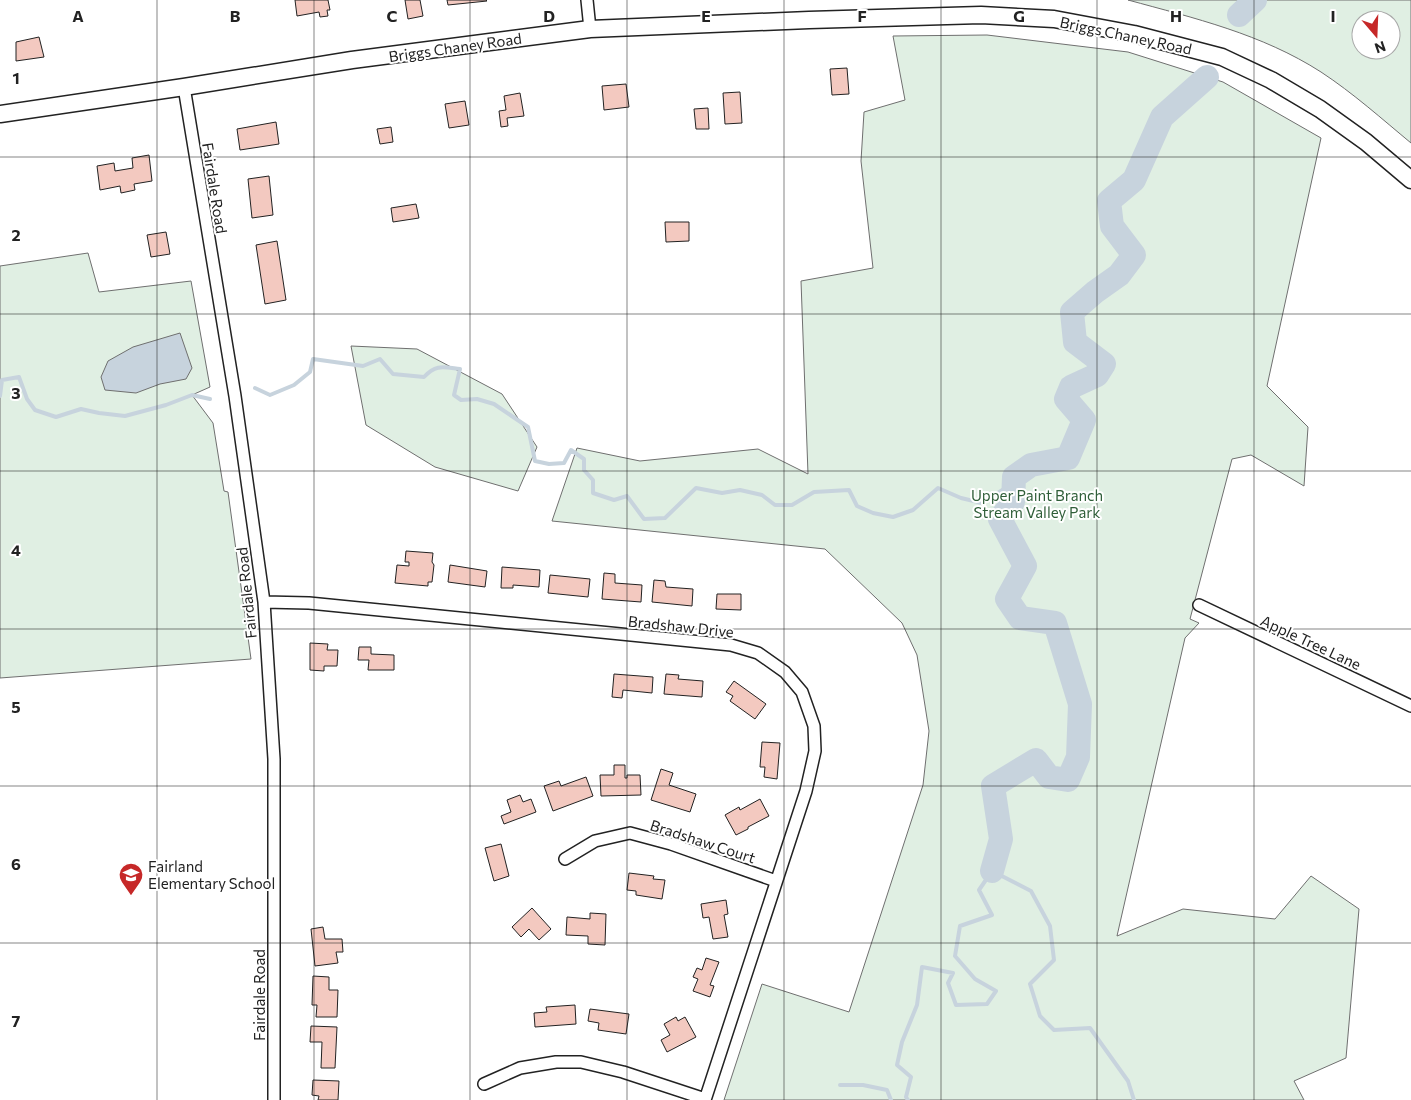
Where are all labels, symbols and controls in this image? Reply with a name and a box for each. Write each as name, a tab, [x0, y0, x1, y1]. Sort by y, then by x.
text: A	[72, 6, 84, 25]
text: B	[230, 6, 241, 25]
text: C	[387, 6, 398, 25]
text: D	[543, 6, 555, 25]
text: E	[701, 6, 711, 25]
text: F	[857, 6, 867, 25]
text: G	[1013, 6, 1025, 25]
text: H	[1170, 6, 1182, 25]
text: I	[1330, 6, 1336, 25]
north arrow	[1351, 10, 1401, 60]
street label: Briggs Chaney Road	[1059, 12, 1193, 58]
street label: Briggs Chaney Road	[387, 29, 523, 65]
text: N	[1373, 38, 1388, 58]
text: 1	[12, 68, 20, 87]
street label: Fairdale Road	[199, 141, 231, 235]
text: 2	[11, 225, 21, 244]
text: 3	[11, 383, 21, 402]
park label: Upper Paint Branch Stream Valley Park	[971, 486, 1103, 521]
text: 4	[11, 540, 21, 559]
street label: Fairdale Road	[232, 546, 260, 640]
street label: Bradshaw Drive	[627, 611, 735, 641]
street label: Apple Tree Lane	[1258, 611, 1364, 673]
text: 5	[11, 697, 21, 716]
street label: Bradshaw Court	[648, 815, 758, 867]
text: 6	[11, 854, 21, 873]
place label: Fairland Elementary School	[148, 857, 275, 892]
school or university icon: Fairland Elementary School	[118, 862, 144, 896]
street label: Fairdale Road	[250, 949, 268, 1041]
text: 7	[12, 1011, 21, 1030]

